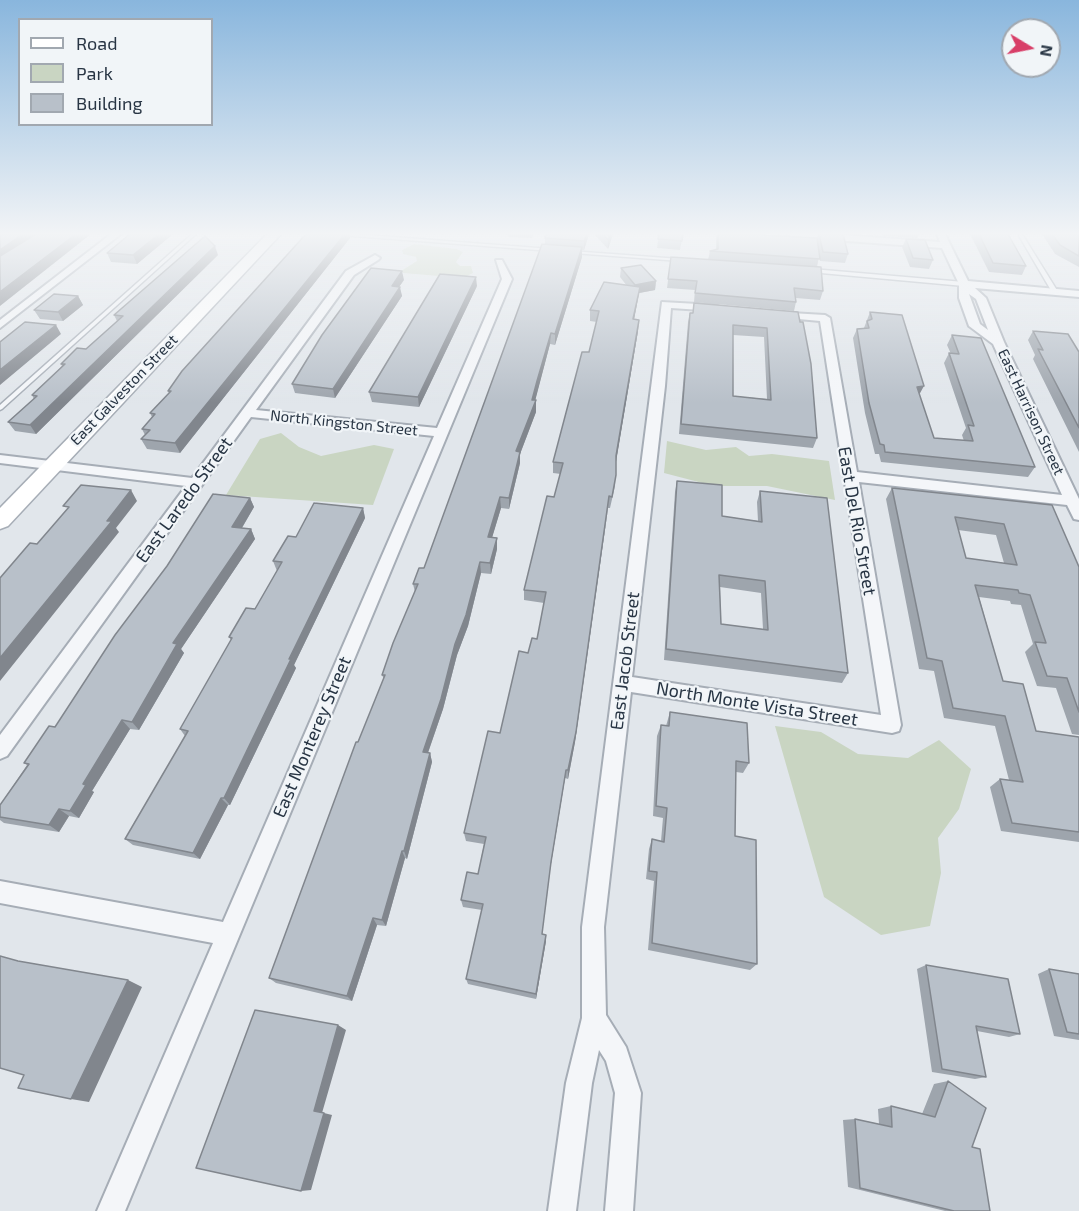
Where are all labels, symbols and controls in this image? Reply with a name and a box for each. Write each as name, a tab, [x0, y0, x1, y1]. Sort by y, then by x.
legend	[18, 18, 213, 126]
north arrow	[1001, 18, 1061, 78]
text: Road	[76, 32, 117, 54]
text: N	[1037, 44, 1058, 58]
text: Park	[76, 62, 113, 84]
text: Building	[76, 92, 143, 114]
street label: East Galveston Street	[67, 331, 181, 449]
street label: East Harrison Street	[994, 346, 1068, 478]
street label: North Kingston Street	[269, 406, 419, 440]
street label: East Laredo Street	[131, 433, 237, 567]
street label: East Del Rio Street	[833, 445, 881, 597]
street label: East Jacob Street	[606, 591, 644, 731]
street label: East Monterey Street	[268, 653, 356, 821]
street label: North Monte Vista Street	[655, 677, 859, 731]

